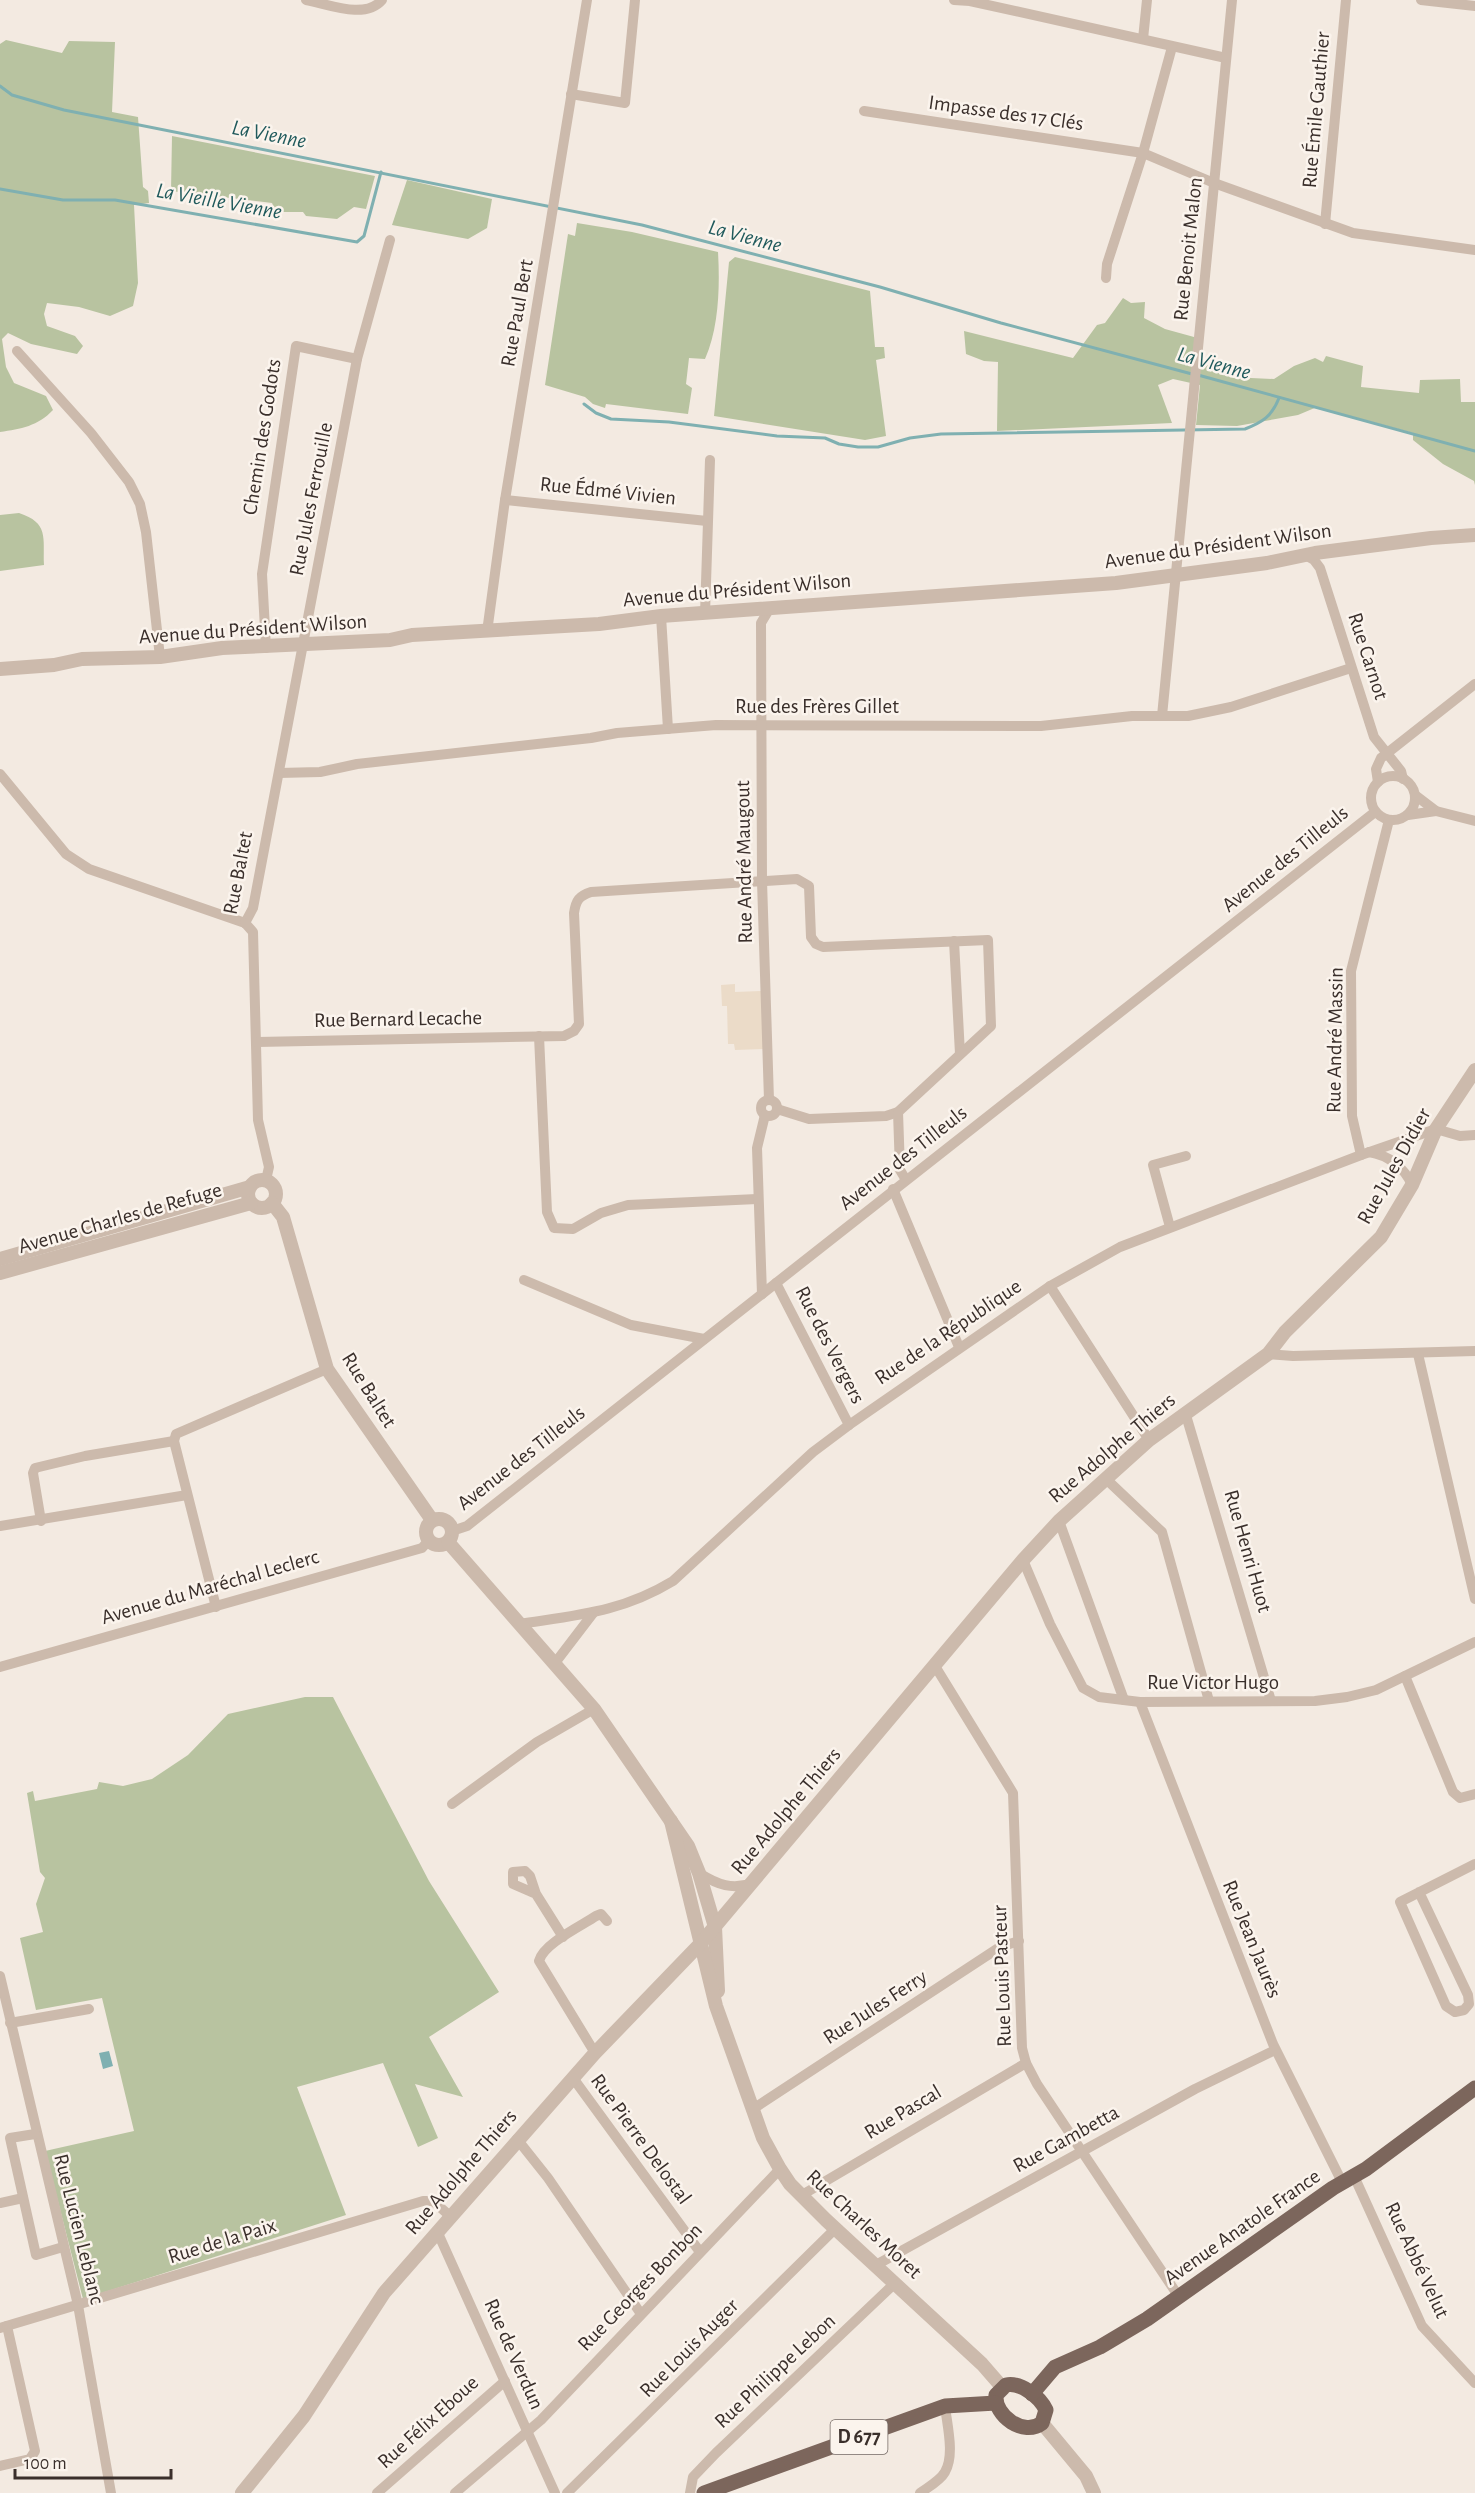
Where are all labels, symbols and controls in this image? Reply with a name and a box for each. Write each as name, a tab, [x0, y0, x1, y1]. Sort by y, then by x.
street label: Rue Émile Gauthier	[1297, 30, 1333, 189]
street label: Impasse des 17 Clés	[927, 92, 1085, 134]
water label: La Vienne	[230, 116, 308, 152]
street label: Rue Benoit Malon	[1170, 176, 1206, 322]
water label: La Vieille Vienne	[154, 179, 284, 223]
water label: La Vienne	[706, 216, 784, 256]
street label: Rue Paul Bert	[497, 257, 537, 368]
water label: La Vienne	[1175, 343, 1253, 383]
street label: Chemin des Godots	[239, 357, 285, 517]
street label: Rue Jules Ferrouille	[286, 420, 336, 578]
street label: Rue Édmé Vivien	[539, 471, 677, 509]
street label: Avenue du Président Wilson	[1103, 520, 1333, 572]
street label: Avenue du Président Wilson	[622, 570, 852, 610]
street label: Rue Carnot	[1344, 610, 1392, 702]
street label: Avenue du Président Wilson	[138, 611, 368, 647]
street label: Rue des Frères Gillet	[735, 696, 899, 717]
street label: Rue André Maugout	[732, 780, 756, 944]
street label: Avenue des Tilleuls	[1218, 802, 1352, 916]
street label: Rue Baltet	[220, 829, 256, 916]
street label: Rue André Massin	[1323, 967, 1347, 1113]
street label: Rue Bernard Lecache	[314, 1007, 482, 1031]
street label: Avenue des Tilleuls	[835, 1102, 971, 1214]
street label: Rue Jules Didier	[1353, 1104, 1435, 1228]
street label: Avenue Charles de Refuge	[16, 1179, 224, 1257]
street label: Rue de la République	[871, 1275, 1025, 1389]
street label: Rue des Vergers	[791, 1283, 869, 1407]
street label: Rue Baltet	[338, 1349, 400, 1431]
street label: Rue Adolphe Thiers	[1045, 1389, 1179, 1507]
street label: Avenue des Tilleuls	[453, 1402, 589, 1514]
street label: Rue Henri Huot	[1220, 1487, 1276, 1615]
street label: Avenue du Maréchal Leclerc	[99, 1546, 321, 1628]
street label: Rue Victor Hugo	[1147, 1672, 1279, 1693]
street label: Rue Adolphe Thiers	[727, 1744, 845, 1878]
street label: Rue Jean Jaurès	[1219, 1877, 1285, 2001]
street label: Rue Louis Pasteur	[989, 1904, 1015, 2047]
street label: Rue Jules Ferry	[819, 1966, 931, 2048]
street label: Rue Pierre Delostal	[587, 2070, 695, 2208]
street label: Rue Pascal	[861, 2081, 945, 2143]
street label: Rue Gambetta	[1010, 2101, 1123, 2177]
street label: Rue Adolphe Thiers	[401, 2105, 521, 2239]
street label: Rue Lucien Leblanc	[50, 2152, 108, 2306]
street label: Avenue Anatole France	[1160, 2165, 1324, 2289]
street label: Rue Charles Moret	[802, 2166, 926, 2283]
street label: Rue Abbé Velut	[1381, 2199, 1453, 2321]
street label: Rue de la Paix	[165, 2215, 279, 2267]
street label: Rue Georges Bonbon	[574, 2219, 706, 2355]
street label: Rue Louis Auger	[636, 2294, 743, 2401]
street label: Rue de Verdun	[480, 2296, 548, 2412]
street label: Rue Philippe Lebon	[711, 2310, 839, 2432]
street label: Rue Félix Eboue	[374, 2372, 482, 2472]
road number: D 677	[830, 2420, 888, 2454]
scale bar	[15, 2442, 171, 2480]
text: 100 m	[24, 2455, 67, 2473]

